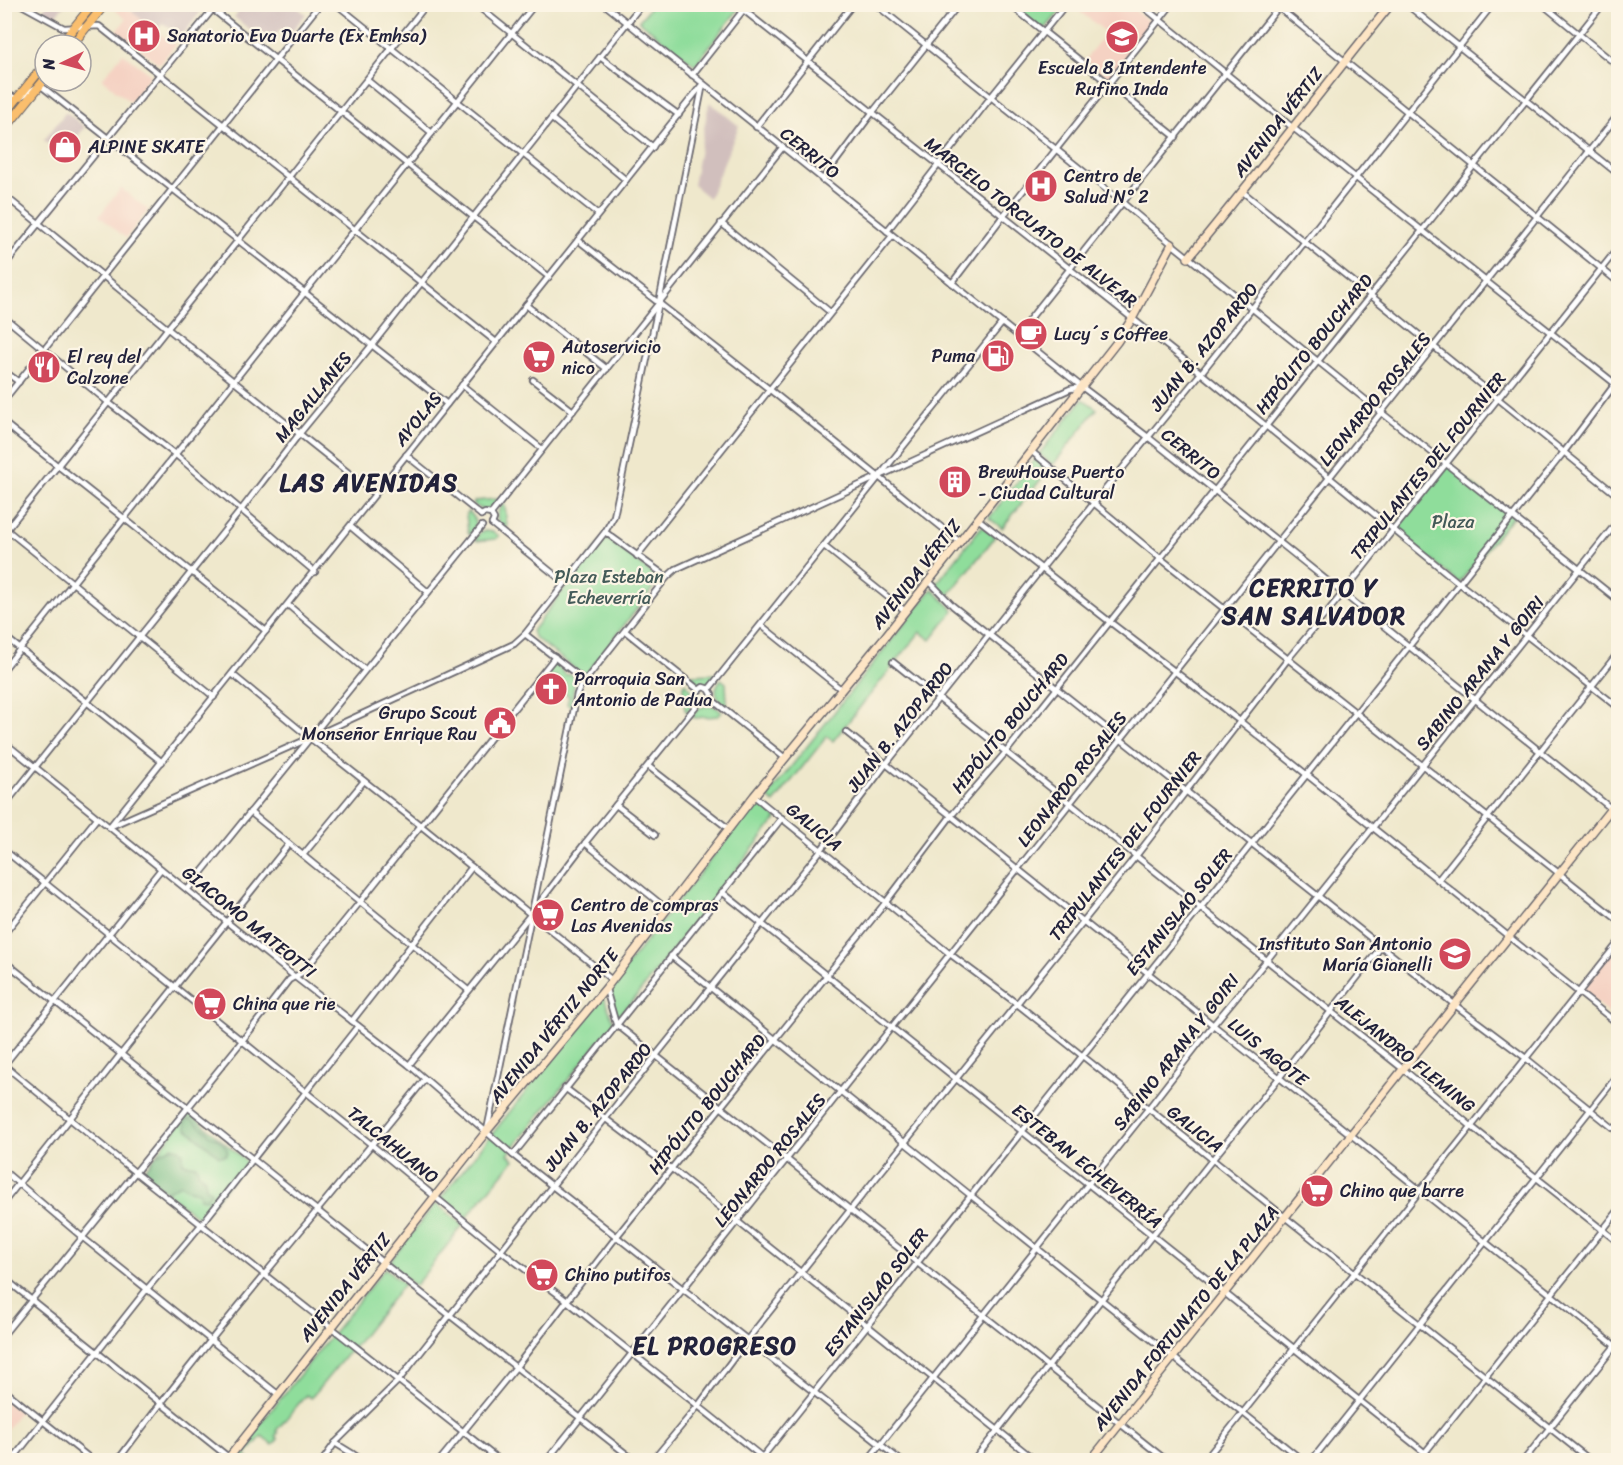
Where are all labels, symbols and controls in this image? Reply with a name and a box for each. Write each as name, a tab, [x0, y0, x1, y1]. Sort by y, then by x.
hospital icon: Sanatorio Eva Duarte (Ex Emhsa)	[126, 18, 162, 54]
school or university icon: Escuela 8 Intendente Rufino Inda	[1104, 19, 1140, 55]
place label: Sanatorio Eva Duarte (Ex Emhsa)	[167, 20, 427, 52]
north arrow	[33, 33, 93, 93]
place label: Escuela 8 Intendente Rufino Inda	[1038, 52, 1207, 105]
text: N	[34, 57, 64, 72]
street label: AVENIDA VÉRTIZ	[1224, 59, 1332, 185]
street label: CERRITO	[773, 119, 847, 187]
street label: MARCELO TORCUATO DE ALVEAR	[917, 128, 1145, 316]
shop icon: ALPINE SKATE	[47, 129, 83, 165]
place label: ALPINE SKATE	[87, 131, 206, 163]
place label: Centro de Salud N° 2	[1064, 160, 1149, 213]
hospital icon: Centro de Salud N° 2	[1023, 168, 1059, 204]
street label: HIPÓLITO BOUCHARD	[1247, 266, 1381, 422]
street label: JUAN B. AZOPARDO	[1141, 275, 1267, 420]
cafe icon: Lucy´s Coffee	[1013, 316, 1049, 352]
place label: Lucy´s Coffee	[1054, 318, 1168, 350]
street label: LEONARDO ROSALES	[1310, 325, 1440, 473]
place label: Autoservicio nico	[561, 331, 661, 384]
fuel station icon: Puma	[980, 338, 1016, 374]
supermarket icon: Autoservicio nico	[521, 339, 557, 375]
place label: Puma	[932, 340, 976, 372]
place label: El rey del Calzone	[67, 341, 142, 394]
street label: MAGALLANES	[266, 344, 360, 450]
restaurant icon: El rey del Calzone	[26, 349, 62, 385]
street label: TRIPULANTES DEL FOURNIER	[1342, 365, 1514, 567]
street label: AYOLAS	[385, 384, 451, 454]
street label: CERRITO	[1154, 420, 1228, 488]
place label: BrewHouse Puerto - Ciudad Cultural	[978, 456, 1124, 509]
district label: LAS AVENIDAS	[279, 462, 459, 504]
building icon: BrewHouse Puerto - Ciudad Cultural	[937, 464, 973, 500]
park label: Plaza	[1432, 506, 1475, 538]
street label: AVENIDA VÉRTIZ	[862, 511, 970, 637]
park label: Plaza Esteban Echeverría	[554, 561, 664, 614]
district label: CERRITO Y SAN SALVADOR	[1221, 567, 1406, 637]
street label: SABINO ARANA Y GOIRI	[1407, 588, 1553, 758]
street label: HIPÓLITO BOUCHARD	[943, 645, 1077, 801]
street label: JUAN B. AZOPARDO	[838, 654, 962, 801]
place label: Parroquia San Antonio de Padua	[573, 663, 712, 716]
church icon: Parroquia San Antonio de Padua	[533, 671, 569, 707]
place label: Grupo Scout Monseñor Enrique Rau	[302, 697, 477, 750]
street label: LEONARDO ROSALES	[1008, 704, 1136, 854]
public building icon: Grupo Scout Monseñor Enrique Rau	[482, 705, 518, 741]
street label: TRIPULANTES DEL FOURNIER	[1040, 744, 1210, 948]
street label: GALICIA	[779, 794, 849, 860]
street label: ESTANISLAO SOLER	[1117, 841, 1241, 983]
street label: GIACOMO MATEOTTI	[174, 857, 324, 987]
place label: Centro de compras Las Avenidas	[571, 889, 719, 942]
supermarket icon: Centro de compras Las Avenidas	[530, 897, 566, 933]
place label: Instituto San Antonio María Gianelli	[1257, 928, 1433, 981]
school or university icon: Instituto San Antonio María Gianelli	[1437, 936, 1473, 972]
street label: AVENIDA VÉRTIZ NORTE	[480, 940, 628, 1112]
street label: SABINO ARANA Y GOIRI	[1104, 966, 1248, 1138]
supermarket icon: China que rie	[192, 986, 228, 1022]
street label: ALEJANDRO FLEMING	[1327, 986, 1483, 1122]
place label: China que rie	[233, 988, 336, 1020]
street label: LUIS AGOTE	[1220, 1009, 1316, 1095]
street label: HIPÓLITO BOUCHARD	[640, 1026, 774, 1182]
street label: JUAN B. AZOPARDO	[535, 1035, 661, 1180]
street label: LEONARDO ROSALES	[705, 1086, 835, 1234]
street label: ESTEBAN ECHEVERRÍA	[1004, 1095, 1170, 1237]
street label: GALICIA	[1160, 1096, 1230, 1162]
street label: TALCAHUANO	[340, 1098, 446, 1192]
supermarket icon: Chino que barre	[1299, 1173, 1335, 1209]
place label: Chino que barre	[1340, 1175, 1464, 1207]
street label: AVENIDA FORTUNATO DE LA PLAZA	[1084, 1198, 1287, 1439]
street label: ESTANISLAO SOLER	[815, 1220, 937, 1364]
street label: AVENIDA VÉRTIZ	[290, 1225, 400, 1350]
supermarket icon: Chino putifos	[524, 1257, 560, 1293]
place label: Chino putifos	[565, 1259, 671, 1291]
district label: EL PROGRESO	[632, 1325, 798, 1367]

